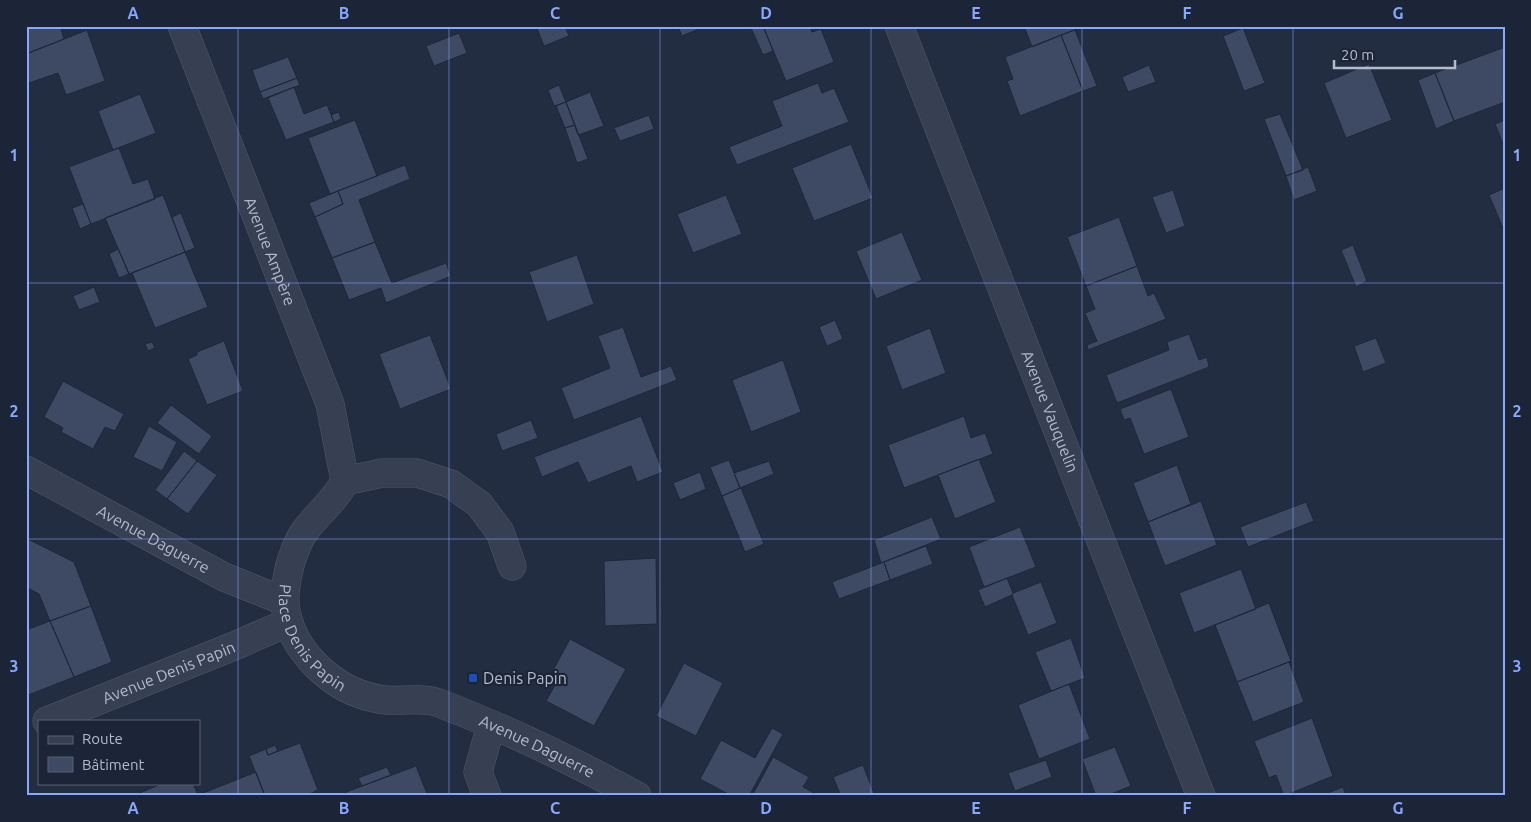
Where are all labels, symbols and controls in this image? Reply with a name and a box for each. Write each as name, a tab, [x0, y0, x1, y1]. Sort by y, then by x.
text: A	[127, 4, 139, 22]
text: B	[339, 4, 349, 22]
text: C	[550, 4, 560, 22]
text: D	[760, 4, 772, 22]
text: E	[971, 4, 981, 22]
text: F	[1183, 4, 1192, 22]
text: G	[1392, 4, 1404, 22]
scale bar	[1334, 38, 1455, 70]
text: 20 m	[1341, 46, 1374, 63]
text: 1	[9, 146, 19, 164]
text: 1	[1512, 146, 1522, 164]
street label: Avenue Ampère	[241, 195, 300, 308]
street label: Avenue Vauquelin	[1018, 348, 1082, 475]
text: 2	[9, 402, 19, 420]
text: 2	[1512, 402, 1522, 420]
street label: Avenue Daguerre	[94, 501, 213, 577]
street label: Place Denis Papin	[276, 583, 349, 695]
street label: Avenue Denis Papin	[100, 638, 238, 707]
text: 3	[9, 657, 19, 675]
text: 3	[1512, 657, 1522, 675]
place label: Denis Papin	[483, 669, 567, 687]
marker: Denis Papin	[467, 672, 479, 684]
street label: Avenue Daguerre	[477, 711, 598, 781]
legend	[38, 720, 200, 784]
text: Route	[82, 730, 123, 747]
text: Bâtiment	[82, 756, 145, 773]
text: A	[127, 799, 139, 817]
text: B	[339, 799, 349, 817]
text: C	[550, 799, 560, 817]
text: D	[760, 799, 772, 817]
text: E	[971, 799, 981, 817]
text: F	[1183, 799, 1192, 817]
text: G	[1392, 799, 1404, 817]

